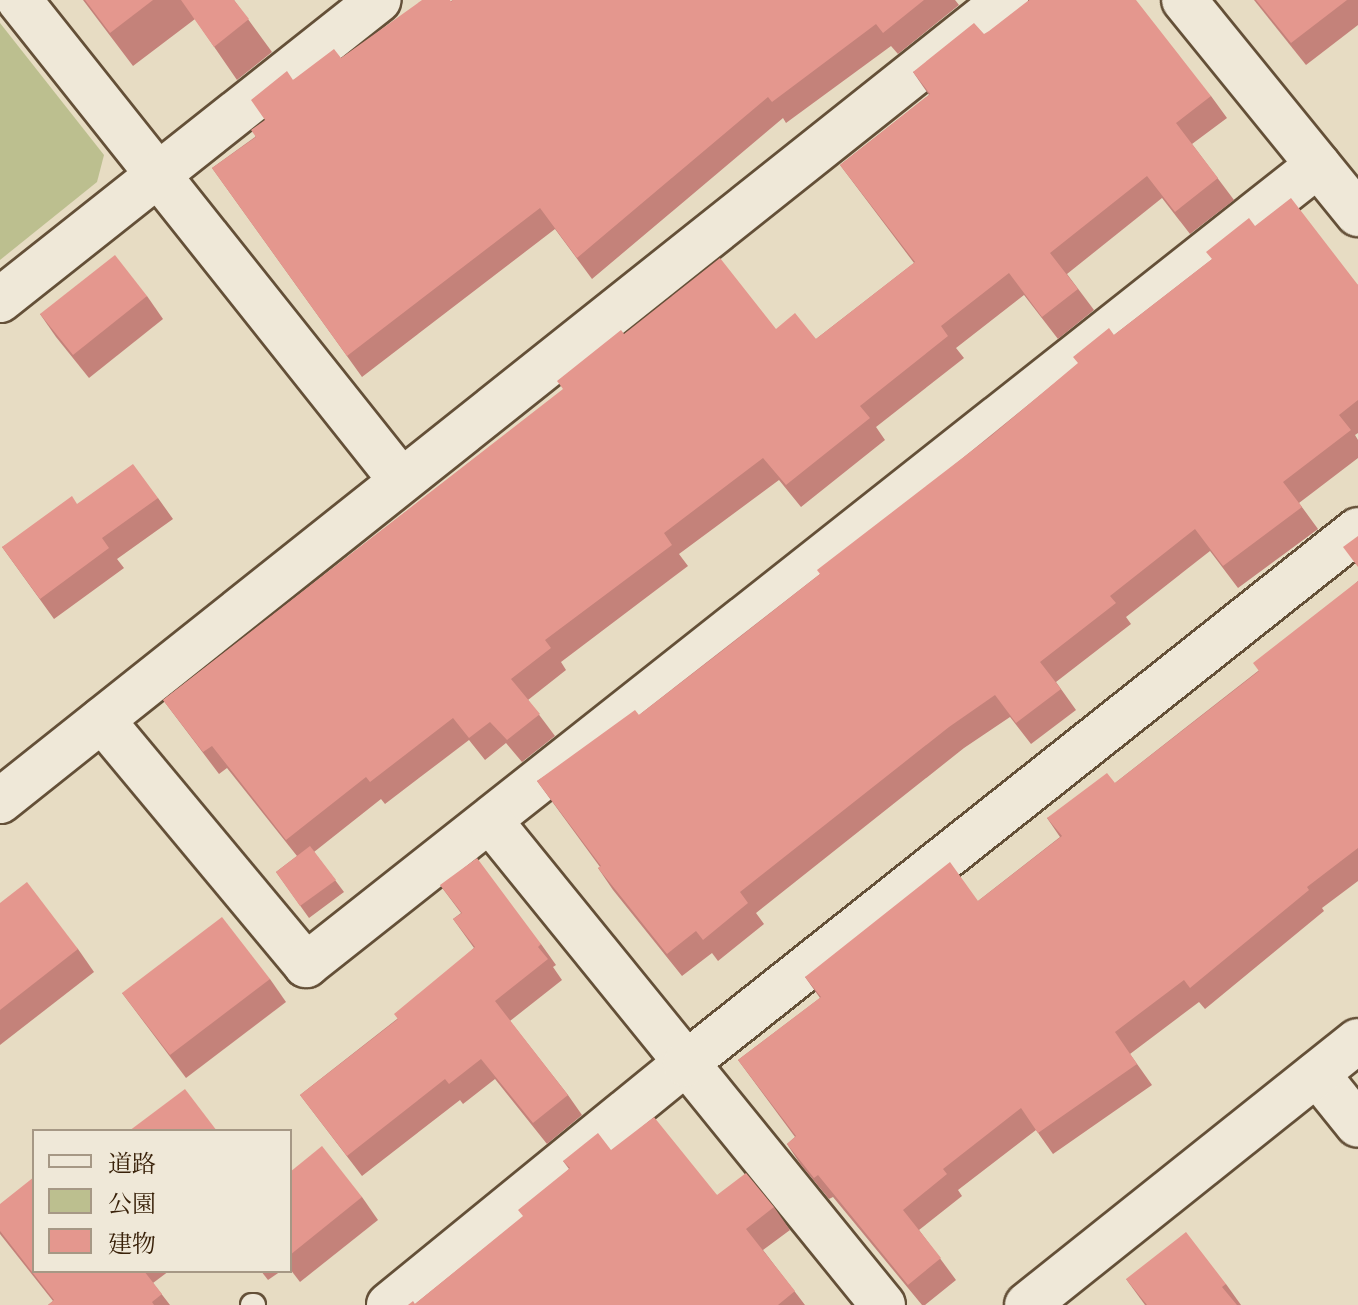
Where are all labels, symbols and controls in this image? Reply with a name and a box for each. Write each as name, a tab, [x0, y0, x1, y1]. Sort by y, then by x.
legend	[32, 1129, 292, 1273]
text: 道路	[108, 1149, 156, 1178]
text: 公園	[108, 1189, 156, 1218]
text: 建物	[108, 1229, 156, 1258]

